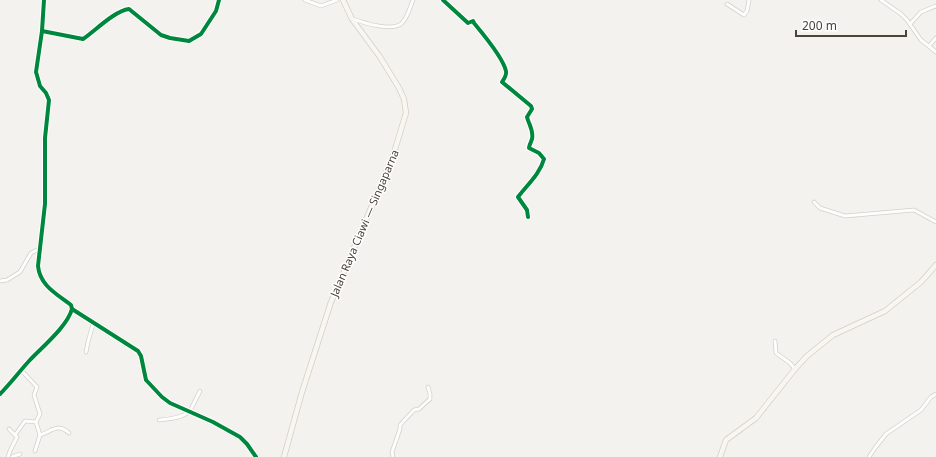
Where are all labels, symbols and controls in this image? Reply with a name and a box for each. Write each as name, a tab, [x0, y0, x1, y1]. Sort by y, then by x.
scale bar	[796, 12, 906, 38]
text: 200 m	[802, 17, 837, 34]
street label: Jalan Raya Ciawi — Singaparna	[326, 147, 402, 300]

